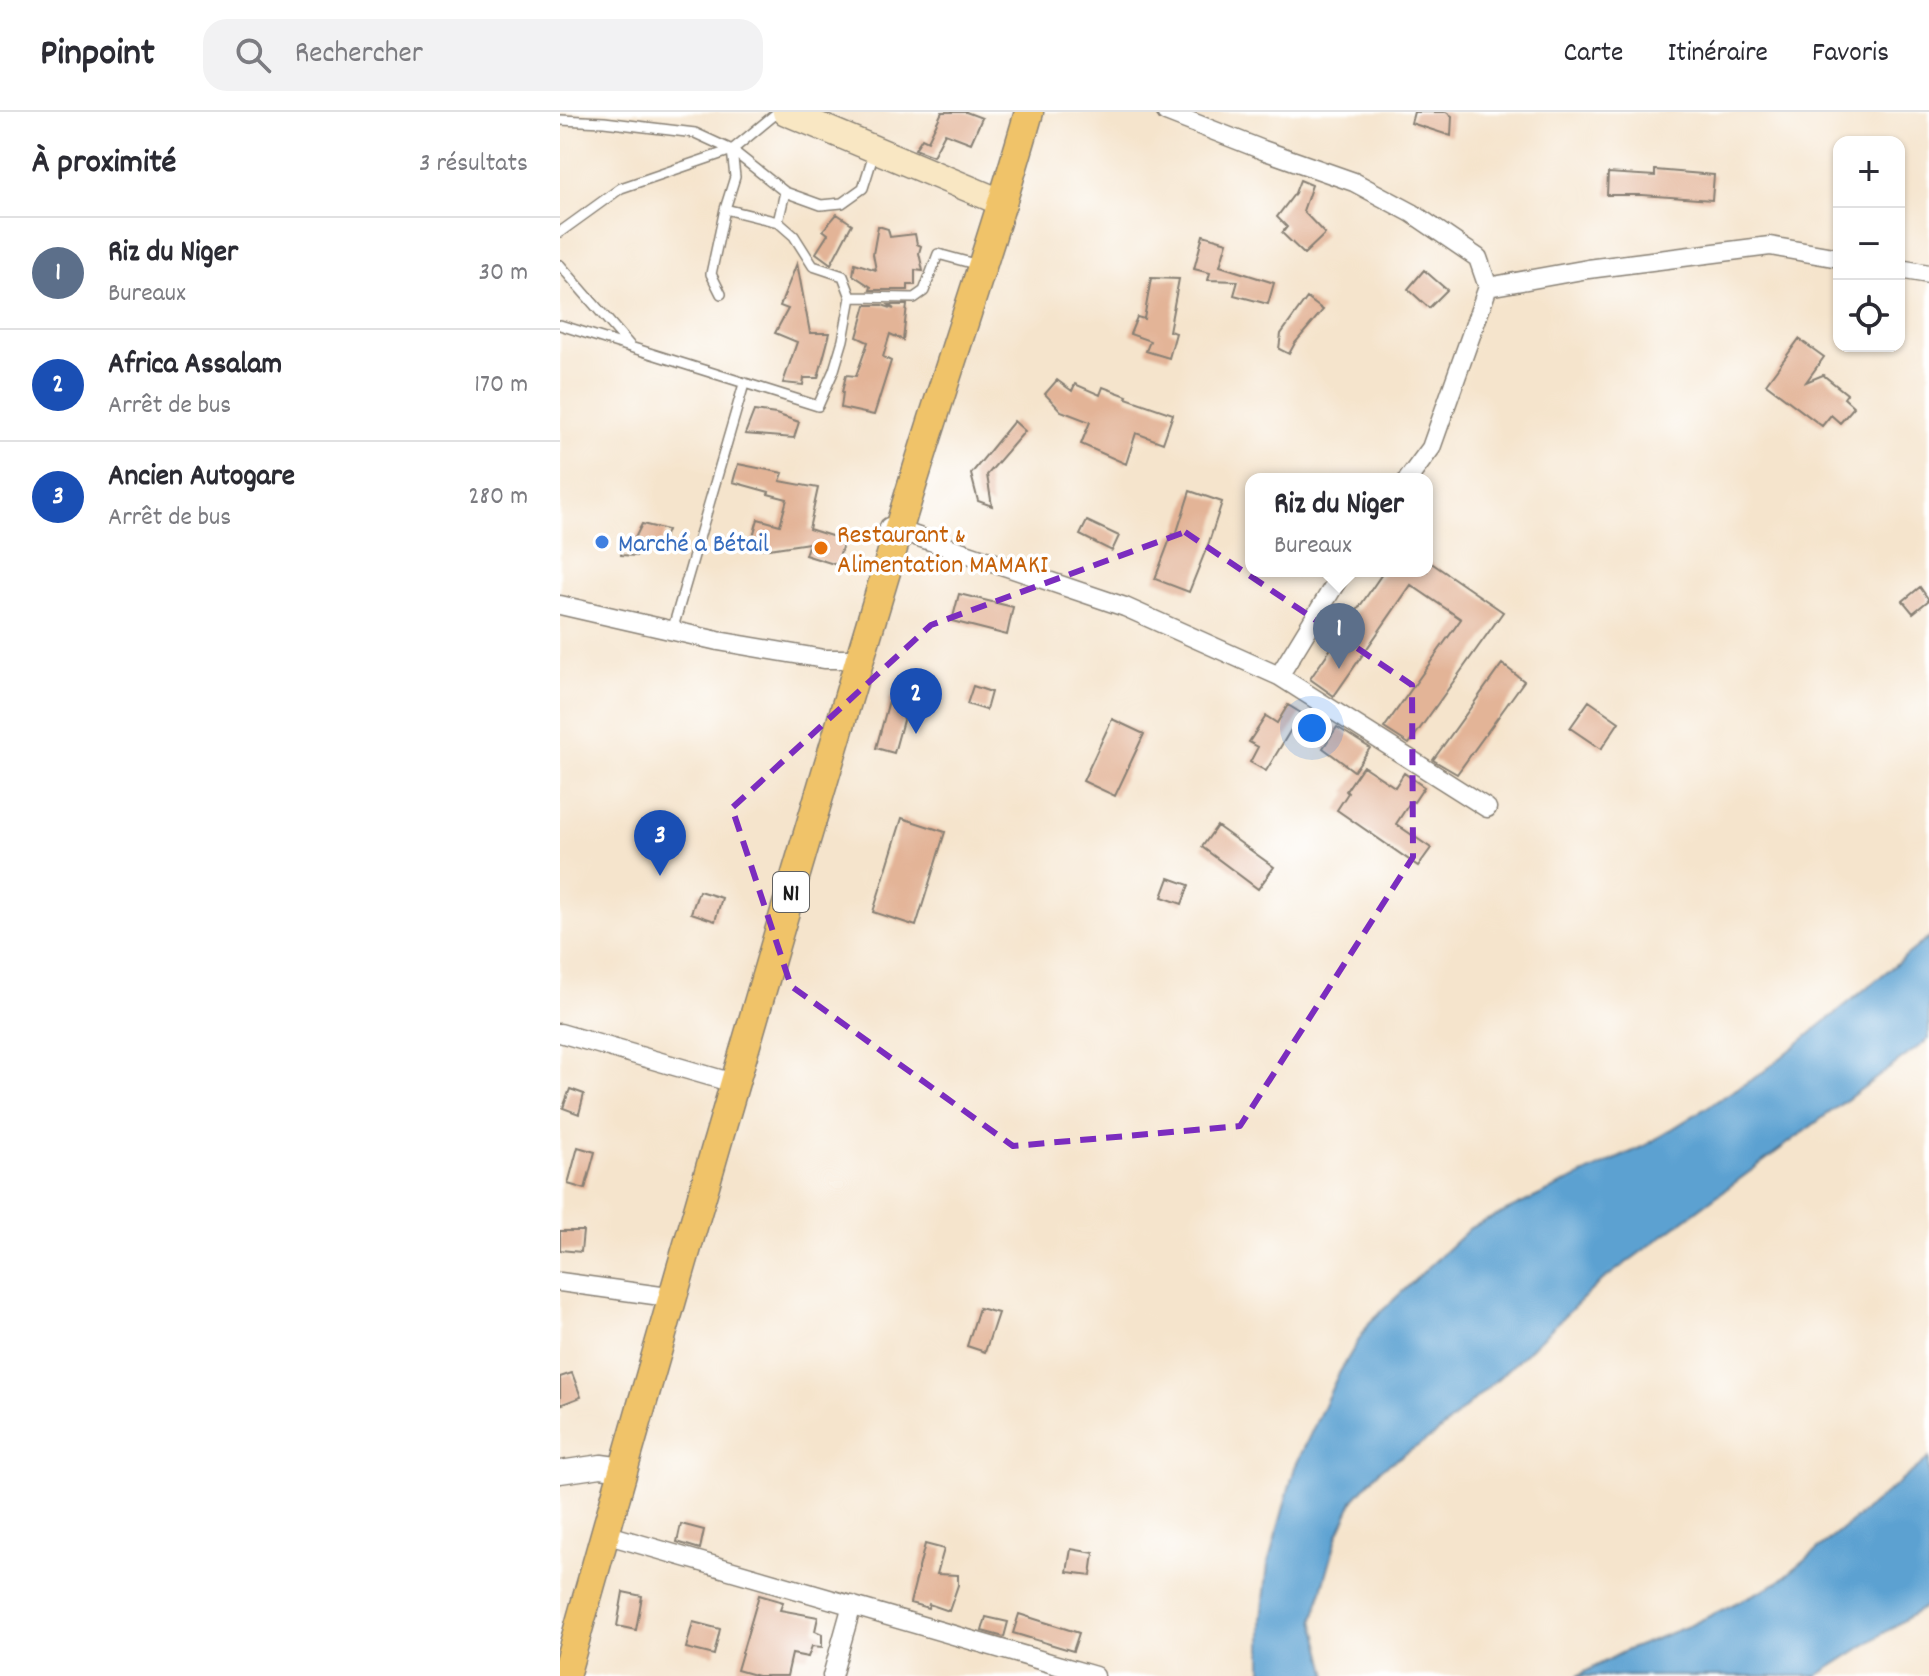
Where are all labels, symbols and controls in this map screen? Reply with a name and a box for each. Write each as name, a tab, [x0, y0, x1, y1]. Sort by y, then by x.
search box	[203, 19, 763, 91]
text: Pinpoint	[40, 28, 155, 83]
icon: search	[231, 33, 275, 77]
text: Rechercher	[295, 34, 423, 77]
text: Carte	[1563, 35, 1623, 75]
text: Itinéraire	[1667, 35, 1768, 75]
text: Favoris	[1812, 35, 1889, 75]
map controls	[1833, 136, 1905, 352]
button: +	[1833, 136, 1905, 208]
text: À proximité	[32, 140, 176, 189]
text: 3 résultats	[419, 146, 528, 183]
button: −	[1833, 208, 1905, 280]
text: Riz du Niger	[108, 233, 238, 276]
text: 1	[55, 255, 61, 292]
text: 30 m	[478, 255, 528, 292]
text: Bureaux	[108, 276, 186, 313]
button: locate	[1833, 280, 1905, 352]
text: Africa Assalam	[108, 345, 282, 388]
text: 2	[52, 367, 64, 404]
text: 170 m	[474, 367, 528, 404]
text: Arrêt de bus	[108, 388, 231, 425]
text: Ancien Autogare	[108, 457, 295, 500]
popup	[1245, 473, 1433, 577]
text: 3	[52, 479, 64, 516]
text: 280 m	[468, 479, 528, 516]
text: Riz du Niger	[1274, 485, 1404, 528]
text: Arrêt de bus	[108, 500, 231, 537]
place label: Restaurant & Alimentation MAMAKI	[837, 518, 1048, 585]
place label: Marché a Bétail	[618, 527, 769, 564]
text: Bureaux	[1274, 528, 1352, 565]
marker: Marché a Bétail	[593, 533, 611, 551]
marker: Restaurant & Alimentation MAMAKI	[812, 539, 830, 557]
pin: 1	[1313, 603, 1365, 669]
pin: 2	[890, 668, 942, 734]
your location	[1292, 708, 1332, 748]
pin: 3	[634, 810, 686, 876]
road number: N1	[773, 872, 809, 912]

